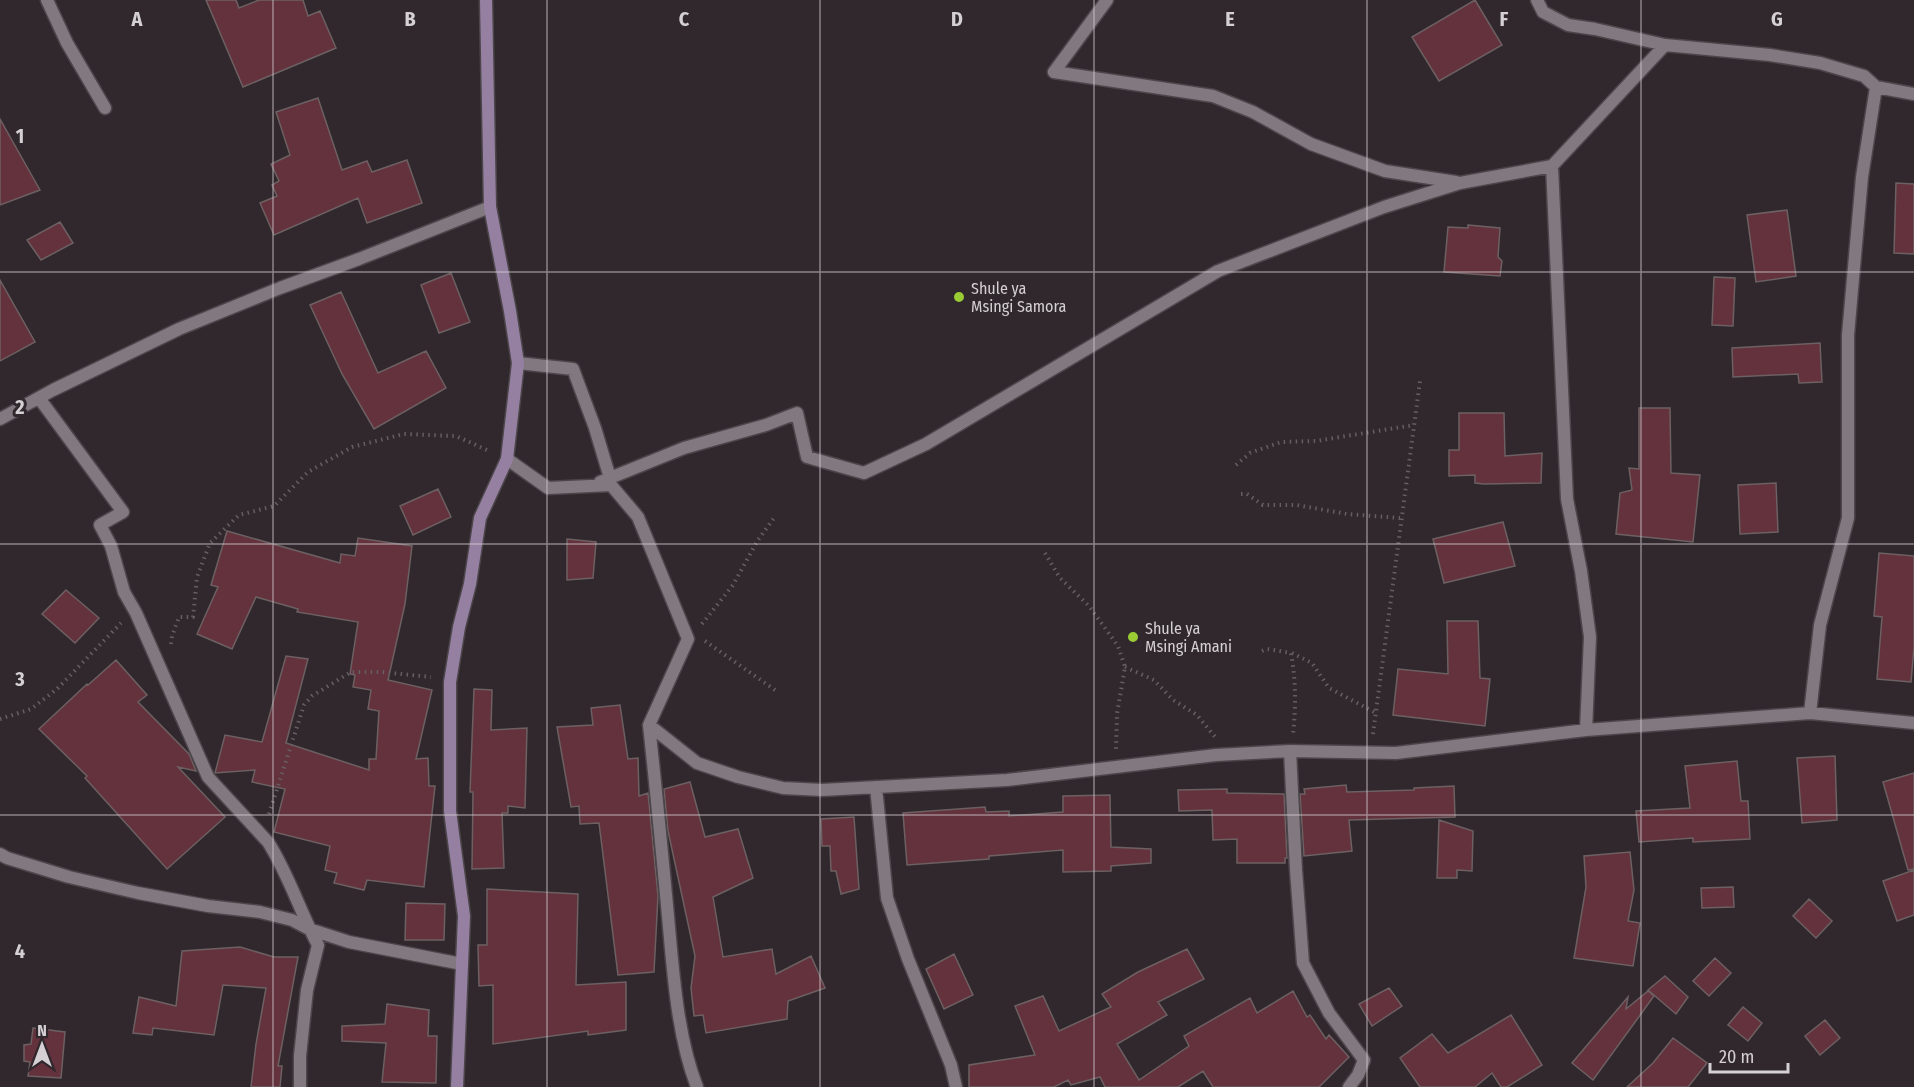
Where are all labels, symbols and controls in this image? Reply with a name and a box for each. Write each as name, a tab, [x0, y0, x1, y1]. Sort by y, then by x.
text: A	[131, 7, 144, 31]
text: B	[404, 7, 416, 31]
text: C	[679, 7, 690, 31]
text: D	[951, 7, 963, 31]
text: E	[1225, 7, 1235, 31]
text: F	[1500, 7, 1509, 31]
text: G	[1771, 7, 1783, 31]
text: 1	[16, 124, 24, 148]
place label: Shule ya Msingi Samora	[971, 279, 1067, 316]
marker: Shule ya Msingi Samora	[952, 290, 966, 304]
text: 2	[14, 395, 25, 419]
place label: Shule ya Msingi Amani	[1145, 619, 1232, 656]
marker: Shule ya Msingi Amani	[1126, 630, 1140, 644]
text: 3	[14, 667, 25, 691]
text: 4	[15, 939, 25, 963]
north arrow	[12, 1015, 72, 1075]
text: N	[37, 1021, 47, 1040]
scale bar	[1710, 1036, 1788, 1074]
text: 20 m	[1719, 1046, 1754, 1068]

